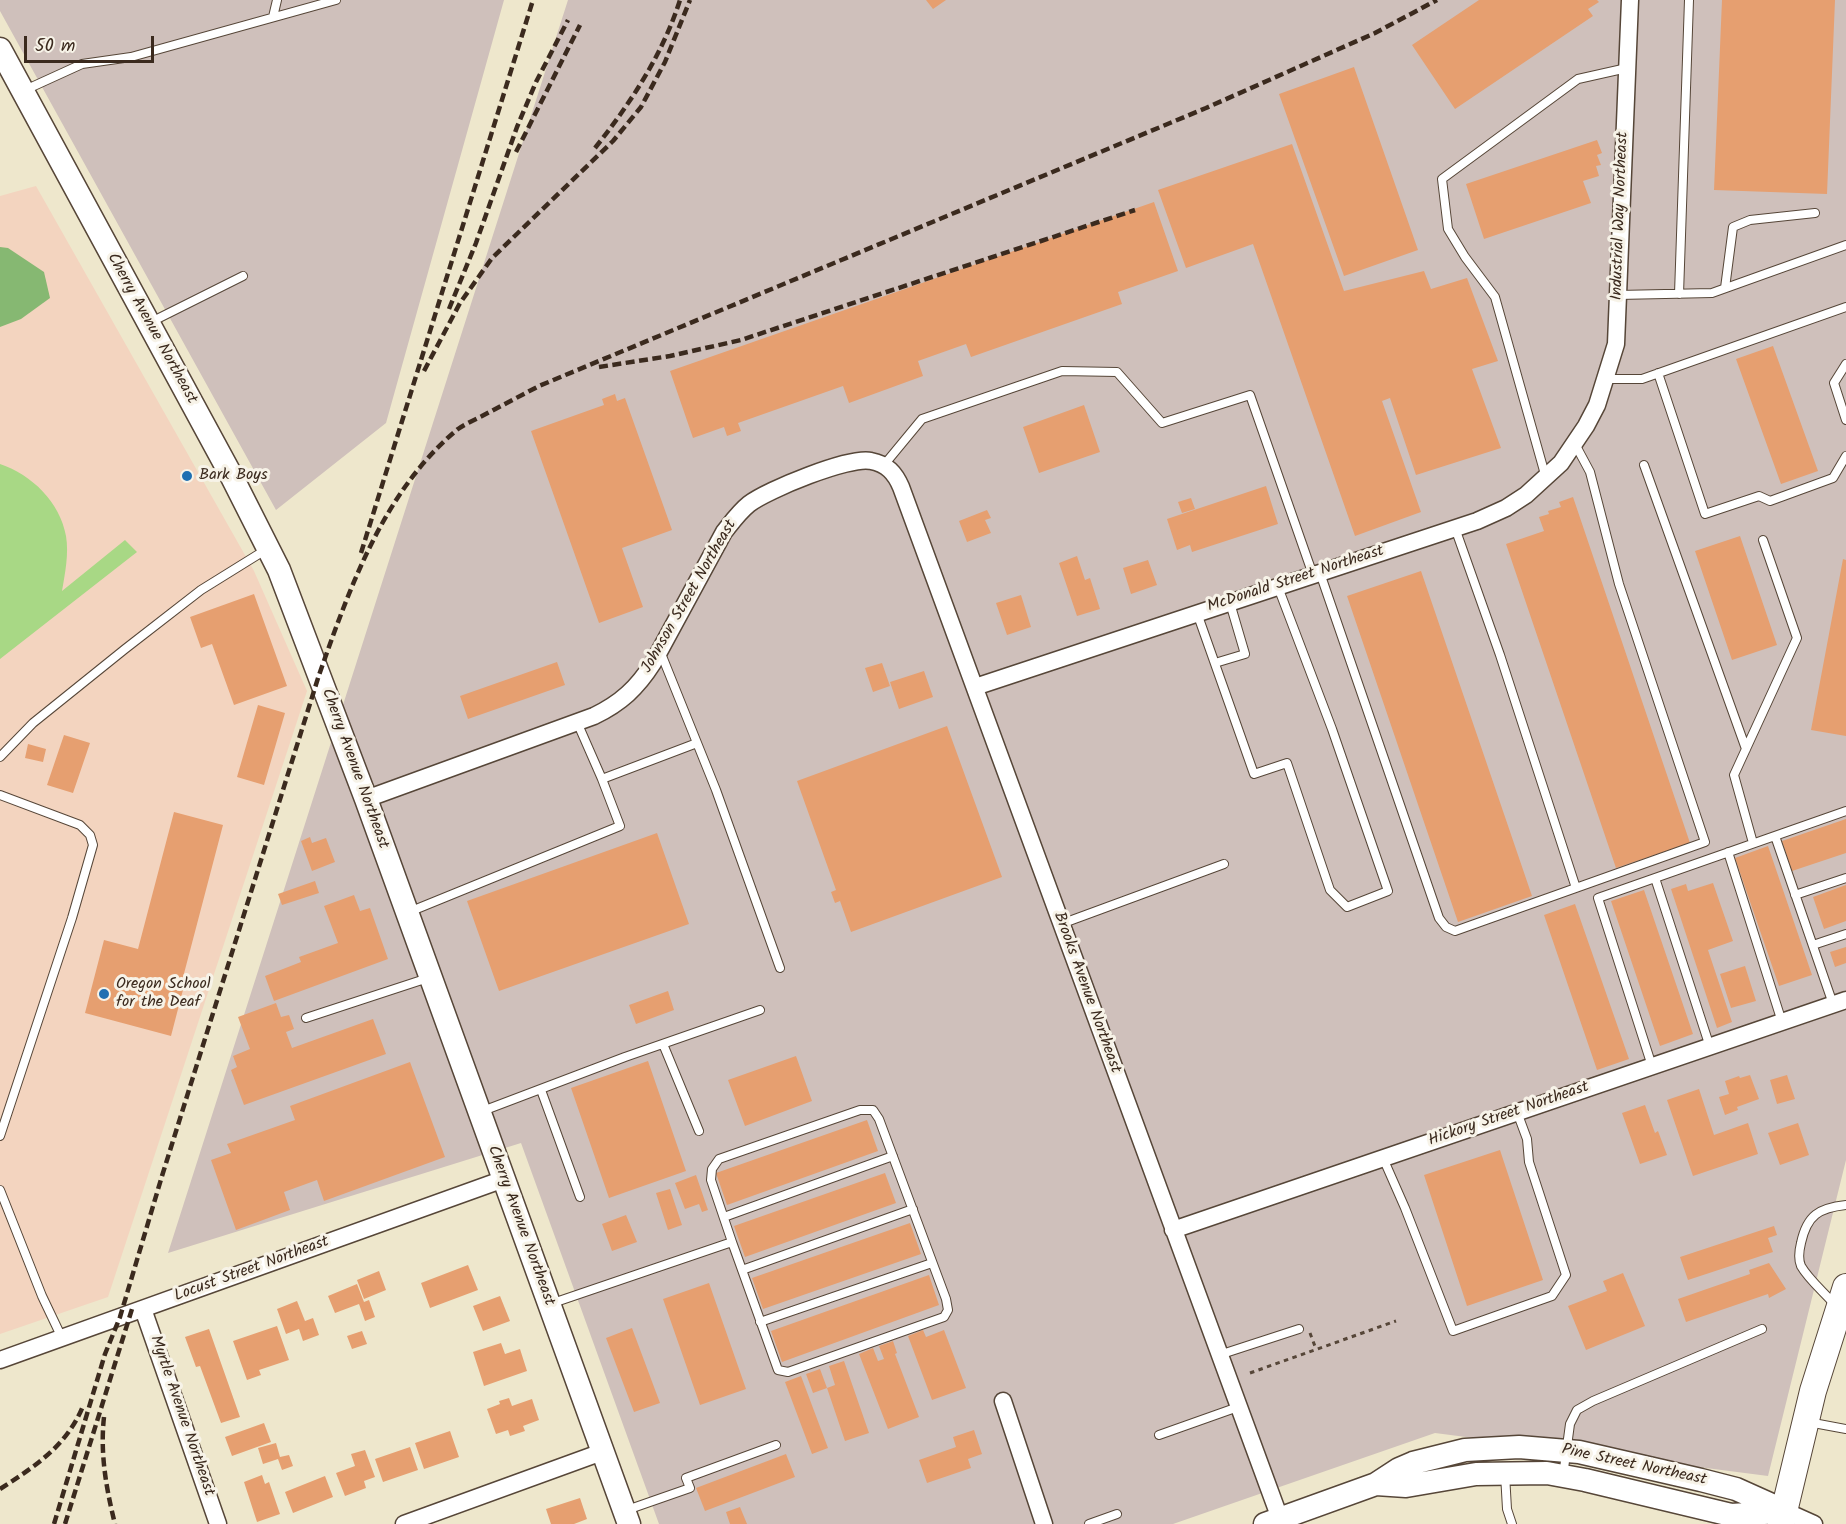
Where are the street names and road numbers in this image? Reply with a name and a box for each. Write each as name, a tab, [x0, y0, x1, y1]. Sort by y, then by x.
street label: Industrial Way Northeast	[1608, 131, 1634, 301]
street label: Cherry Avenue Northeast	[102, 250, 200, 408]
street label: Johnson Street Northeast	[638, 517, 742, 677]
street label: McDonald Street Northeast	[1205, 542, 1387, 618]
street label: Cherry Avenue Northeast	[316, 686, 392, 852]
street label: Brooks Avenue Northeast	[1048, 910, 1124, 1076]
street label: Hickory Street Northeast	[1426, 1078, 1592, 1152]
street label: Cherry Avenue Northeast	[482, 1143, 558, 1309]
street label: Locust Street Northeast	[172, 1233, 332, 1307]
street label: Myrtle Avenue Northeast	[144, 1333, 218, 1499]
street label: Pine Street Northeast	[1560, 1441, 1708, 1491]

